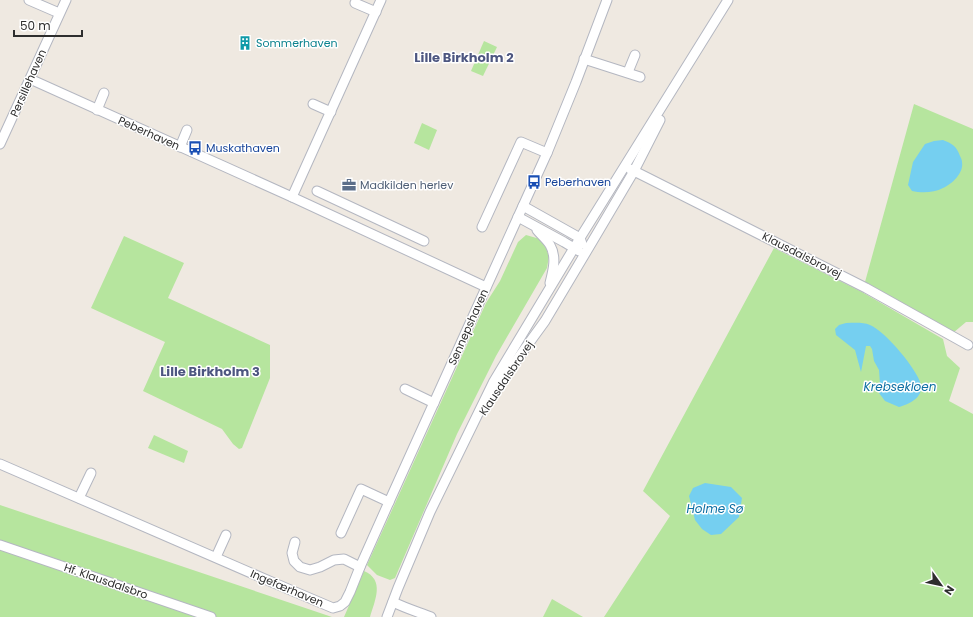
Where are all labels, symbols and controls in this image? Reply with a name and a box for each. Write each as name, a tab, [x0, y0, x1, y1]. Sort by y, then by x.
scale bar	[14, 12, 82, 38]
text: 50 m	[20, 17, 51, 34]
building icon: Sommerhaven	[237, 35, 253, 51]
place label: Sommerhaven	[256, 35, 338, 51]
street label: Persillehaven	[6, 47, 50, 119]
district label: Lille Birkholm 2	[414, 48, 514, 67]
street label: Peberhaven	[116, 112, 182, 154]
bus stop icon: Muskathaven	[187, 140, 203, 156]
place label: Muskathaven	[206, 140, 280, 156]
bus stop icon: Peberhaven	[526, 174, 542, 190]
place label: Peberhaven	[545, 174, 611, 190]
office icon: Madkilden herlev	[341, 177, 357, 193]
place label: Madkilden herlev	[360, 177, 454, 193]
street label: Klausdalsbrovej	[760, 228, 845, 282]
street label: Sennepshaven	[444, 286, 492, 368]
street label: Klausdalsbrovej	[475, 337, 537, 419]
district label: Lille Birkholm 3	[160, 362, 260, 381]
water label: Krebsekloen	[864, 378, 936, 395]
water label: Holme Sø	[687, 500, 744, 517]
street label: Hf. Klausdalsbro	[62, 559, 150, 603]
street label: Ingefærhaven	[248, 565, 326, 611]
north arrow	[921, 565, 961, 605]
text: N	[940, 583, 958, 598]

